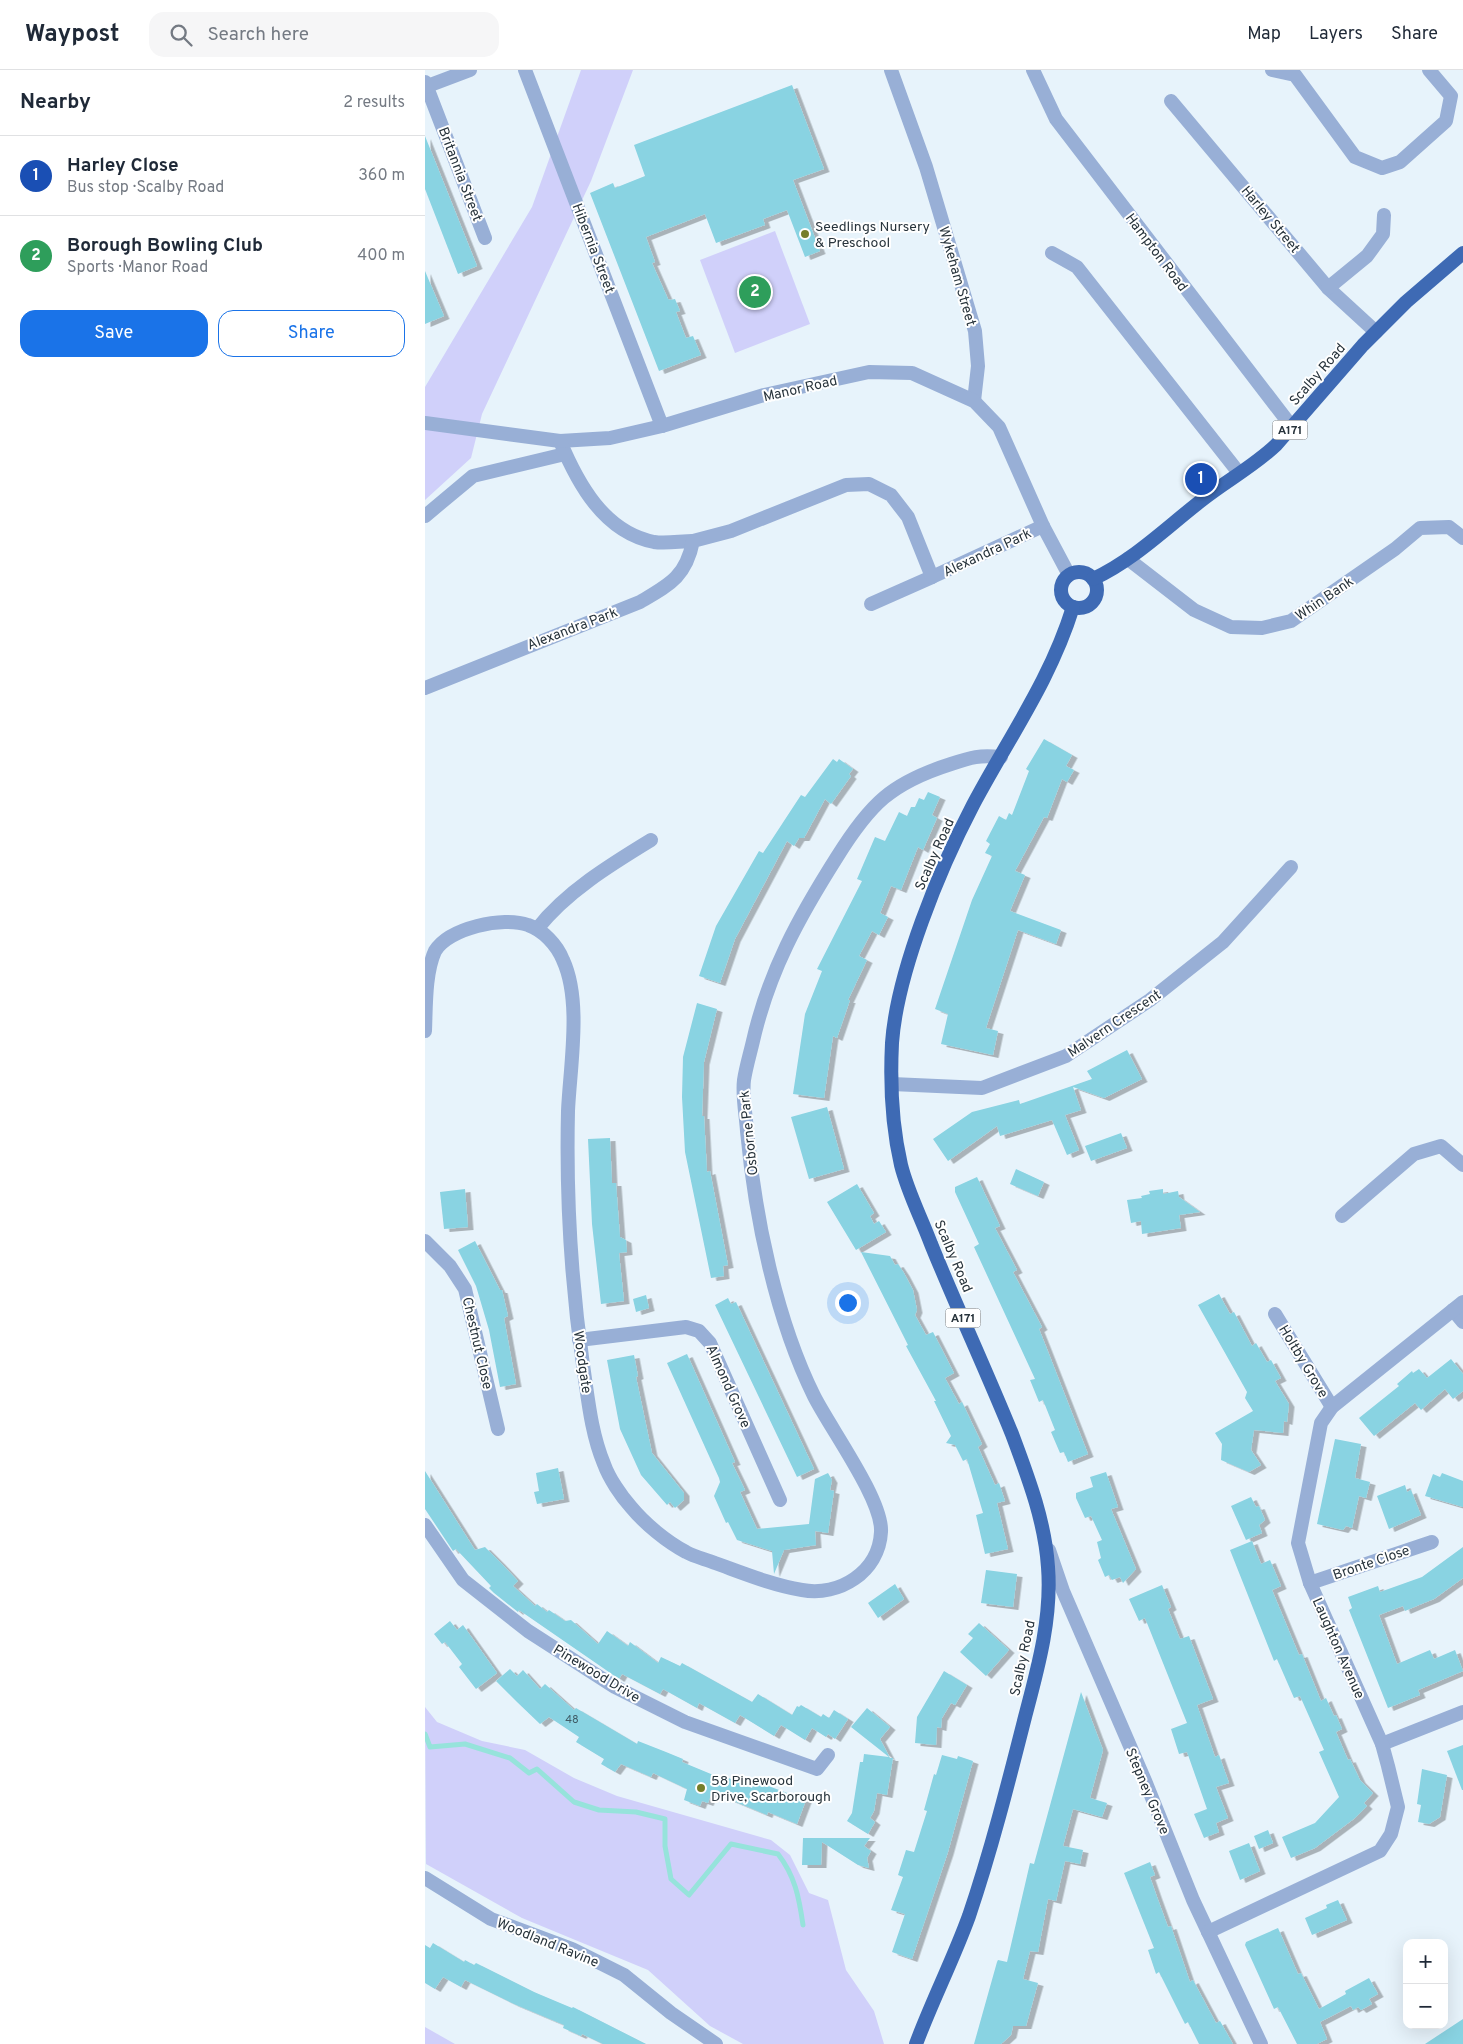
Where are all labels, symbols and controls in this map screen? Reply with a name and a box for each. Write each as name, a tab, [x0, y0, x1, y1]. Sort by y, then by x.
search box	[149, 12, 499, 57]
text: Waypost	[25, 20, 119, 50]
icon: search	[167, 21, 195, 49]
text: Search here	[207, 23, 309, 47]
text: Map	[1247, 23, 1281, 46]
text: Layers	[1309, 23, 1363, 46]
text: Share	[1391, 23, 1438, 46]
text: Nearby	[20, 89, 91, 116]
text: 2 results	[343, 93, 405, 113]
street label: Britannia Street	[434, 125, 485, 224]
text: Harley Close	[67, 154, 179, 178]
text: 1	[33, 166, 39, 186]
text: 360 m	[358, 166, 405, 186]
text: Bus stop · Scalby Road	[67, 178, 224, 198]
street label: Harley Street	[1237, 183, 1303, 257]
street label: Hibernia Street	[568, 201, 618, 296]
street label: Hampton Road	[1121, 211, 1191, 295]
place label: Seedlings Nursery & Preschool	[815, 219, 930, 252]
street label: Wykeham Street	[934, 225, 979, 328]
marker: Seedlings Nursery & Preschool	[799, 228, 811, 240]
text: Borough Bowling Club	[67, 234, 263, 258]
text: 2	[31, 246, 41, 266]
text: 400 m	[357, 246, 405, 266]
text: Sports · Manor Road	[67, 258, 208, 278]
pin: 2	[739, 273, 771, 311]
button: Save	[20, 310, 208, 357]
button: Share	[218, 310, 405, 357]
street label: Scalby Road	[1286, 340, 1350, 410]
street label: Manor Road	[762, 373, 839, 406]
road number: A171	[1273, 420, 1307, 440]
pin: 1	[1185, 460, 1217, 498]
street label: Alexandra Park	[941, 525, 1034, 581]
street label: Whin Bank	[1293, 574, 1357, 625]
street label: Alexandra Park	[525, 604, 620, 654]
street label: Scalby Road	[912, 816, 959, 893]
street label: Malvern Crescent	[1065, 987, 1165, 1062]
street label: Osborne Park	[737, 1089, 762, 1176]
street label: Scalby Road	[930, 1218, 975, 1295]
your location	[835, 1290, 861, 1316]
street label: Chestnut Close	[458, 1295, 495, 1391]
road number: A171	[945, 1308, 981, 1328]
street label: Holtby Grove	[1274, 1322, 1331, 1401]
street label: Woodgate	[569, 1330, 594, 1395]
street label: Almond Grove	[702, 1342, 754, 1431]
street label: Bronte Close	[1331, 1542, 1412, 1584]
street label: Laughton Avenue	[1308, 1595, 1368, 1702]
street label: Scalby Road	[1007, 1619, 1040, 1698]
street label: Pinewood Drive	[550, 1642, 643, 1707]
house number: 48	[565, 1713, 579, 1727]
street label: Stepney Grove	[1121, 1746, 1172, 1837]
place label: 58 Pinewood Drive, Scarborough	[711, 1773, 831, 1806]
marker: 58 Pinewood Drive, Scarborough	[695, 1782, 707, 1794]
street label: Woodland Ravine	[494, 1915, 601, 1972]
map controls	[1403, 1939, 1448, 2029]
button: +	[1403, 1939, 1448, 1984]
button: −	[1403, 1984, 1448, 2029]

